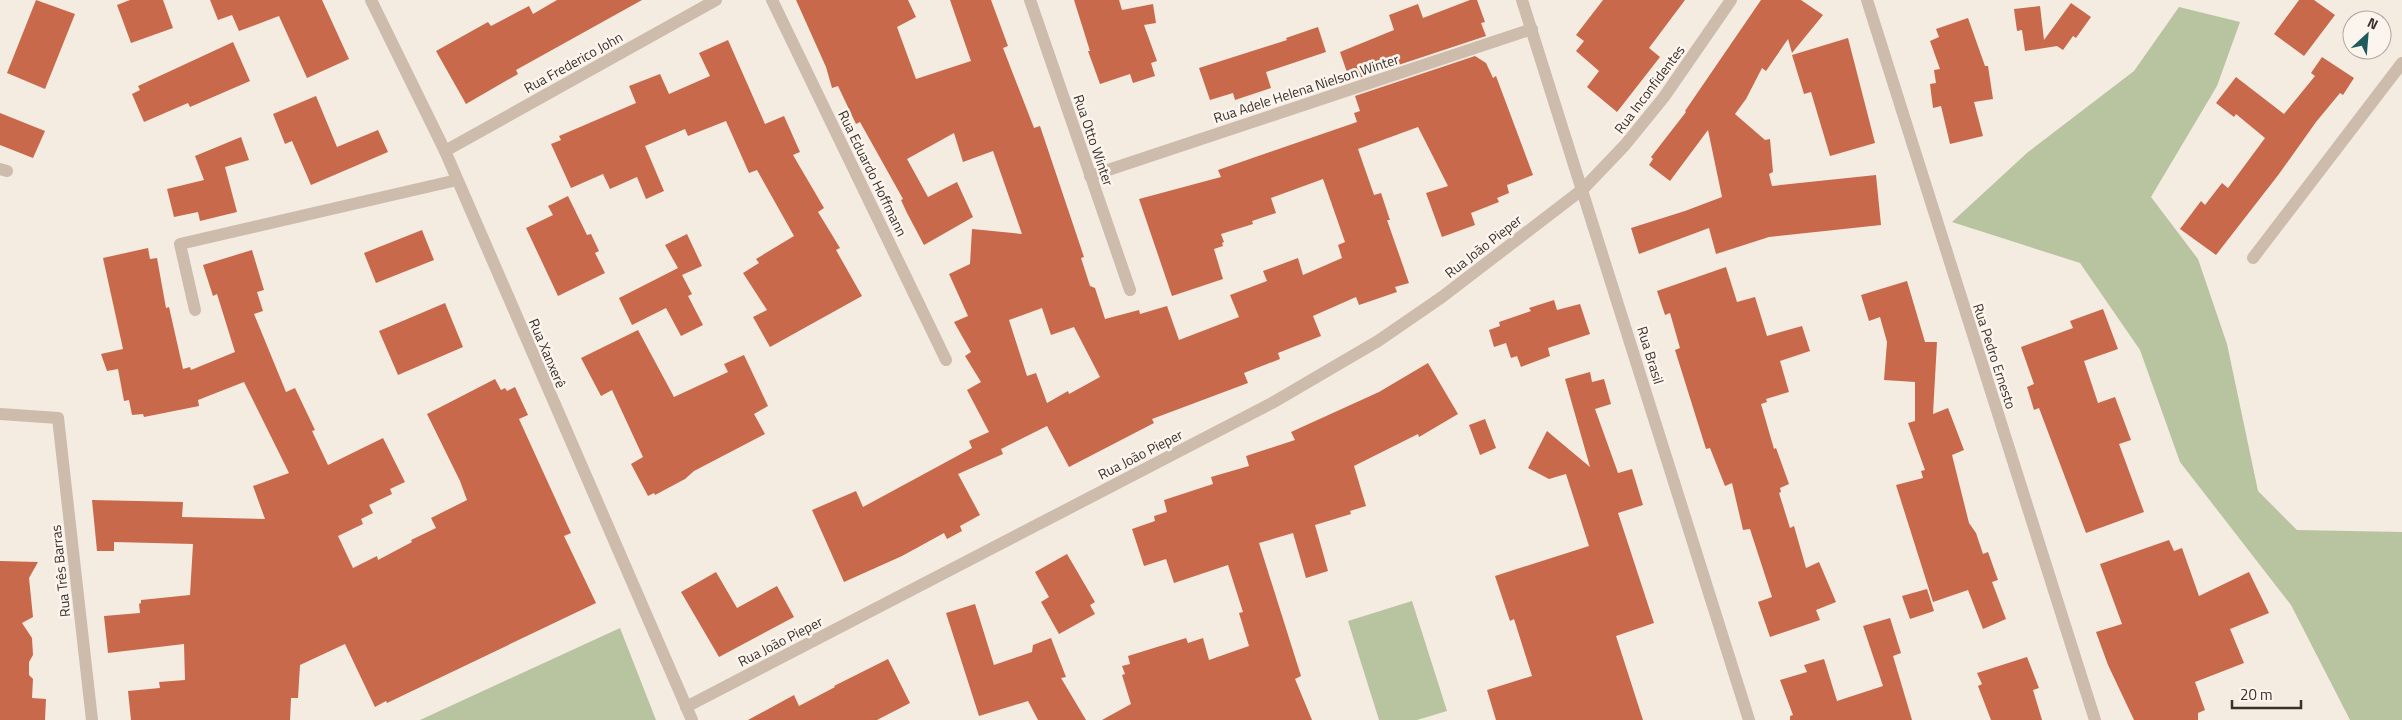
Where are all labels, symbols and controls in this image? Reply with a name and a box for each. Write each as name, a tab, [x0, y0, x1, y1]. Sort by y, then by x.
north arrow	[2342, 10, 2392, 60]
text: N	[2364, 11, 2382, 34]
street label: Rua Frederico John	[520, 26, 626, 98]
street label: Rua Inconfidentes	[1609, 40, 1689, 138]
street label: Rua Adele Helena Nielson Winter	[1211, 48, 1401, 128]
street label: Rua Otto Winter	[1069, 91, 1120, 189]
street label: Rua Eduardo Hoffmann	[833, 106, 913, 240]
street label: Rua João Pieper	[1440, 209, 1526, 283]
street label: Rua Pedro Ernesto	[1968, 300, 2022, 412]
street label: Rua Xanxerê	[524, 315, 572, 391]
street label: Rua Brasil	[1632, 324, 1670, 386]
street label: Rua João Pieper	[1094, 424, 1186, 484]
street label: Rua Três Barras	[45, 524, 75, 618]
street label: Rua João Pieper	[734, 611, 826, 671]
scale bar	[2232, 678, 2301, 710]
text: 20 m	[2240, 683, 2273, 706]

